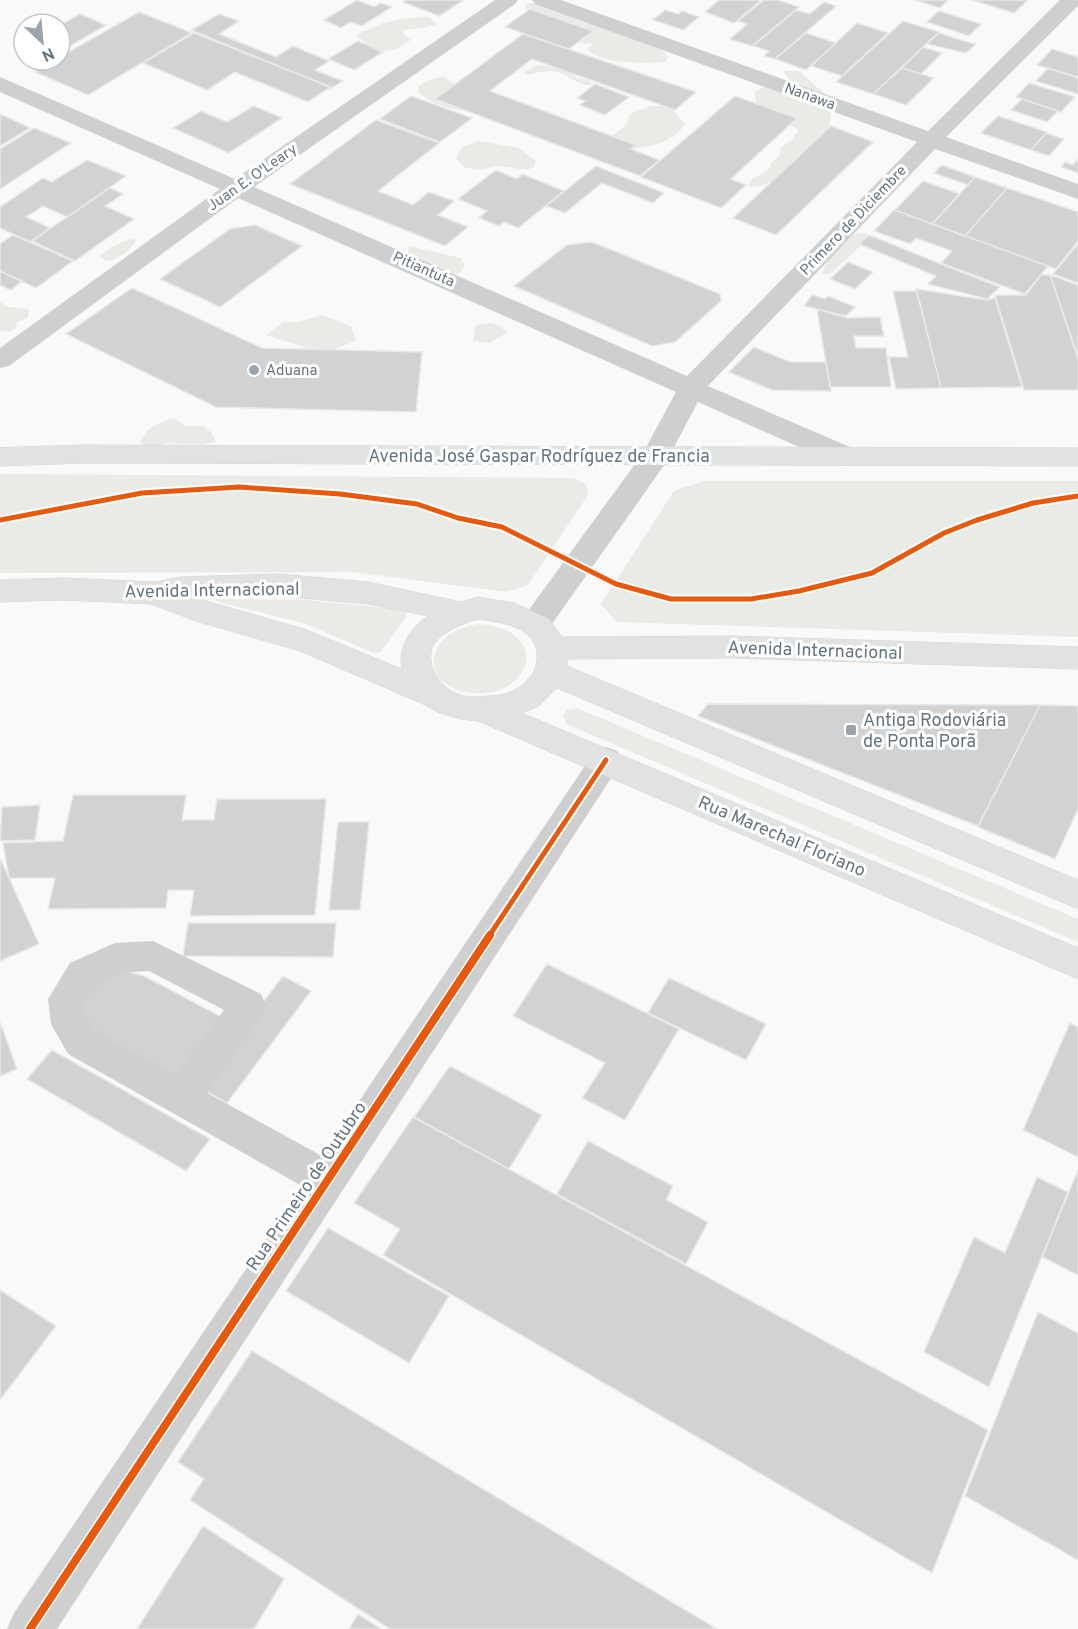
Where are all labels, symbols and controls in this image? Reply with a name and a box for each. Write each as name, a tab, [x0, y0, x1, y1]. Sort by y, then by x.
north arrow	[12, 12, 72, 72]
text: N	[38, 42, 57, 65]
street label: Nanawa	[781, 79, 838, 115]
street label: Juan E. O'Leary	[204, 140, 301, 216]
street label: Primero de Diciembre	[797, 162, 912, 280]
street label: Pitiantuta	[389, 248, 457, 292]
place label: Aduana	[266, 362, 318, 381]
marker: Aduana	[247, 363, 261, 377]
street label: Avenida José Gaspar Rodríguez de Francia	[368, 446, 710, 469]
street label: Avenida Internacional	[124, 578, 300, 605]
street label: Avenida Internacional	[727, 637, 903, 666]
place label: Antiga Rodoviária de Ponta Porã	[863, 710, 1006, 754]
marker: Antiga Rodoviária de Ponta Porã	[844, 723, 858, 737]
street label: Rua Marechal Floriano	[694, 792, 869, 883]
street label: Rua Primeiro de Outubro	[242, 1098, 373, 1276]

